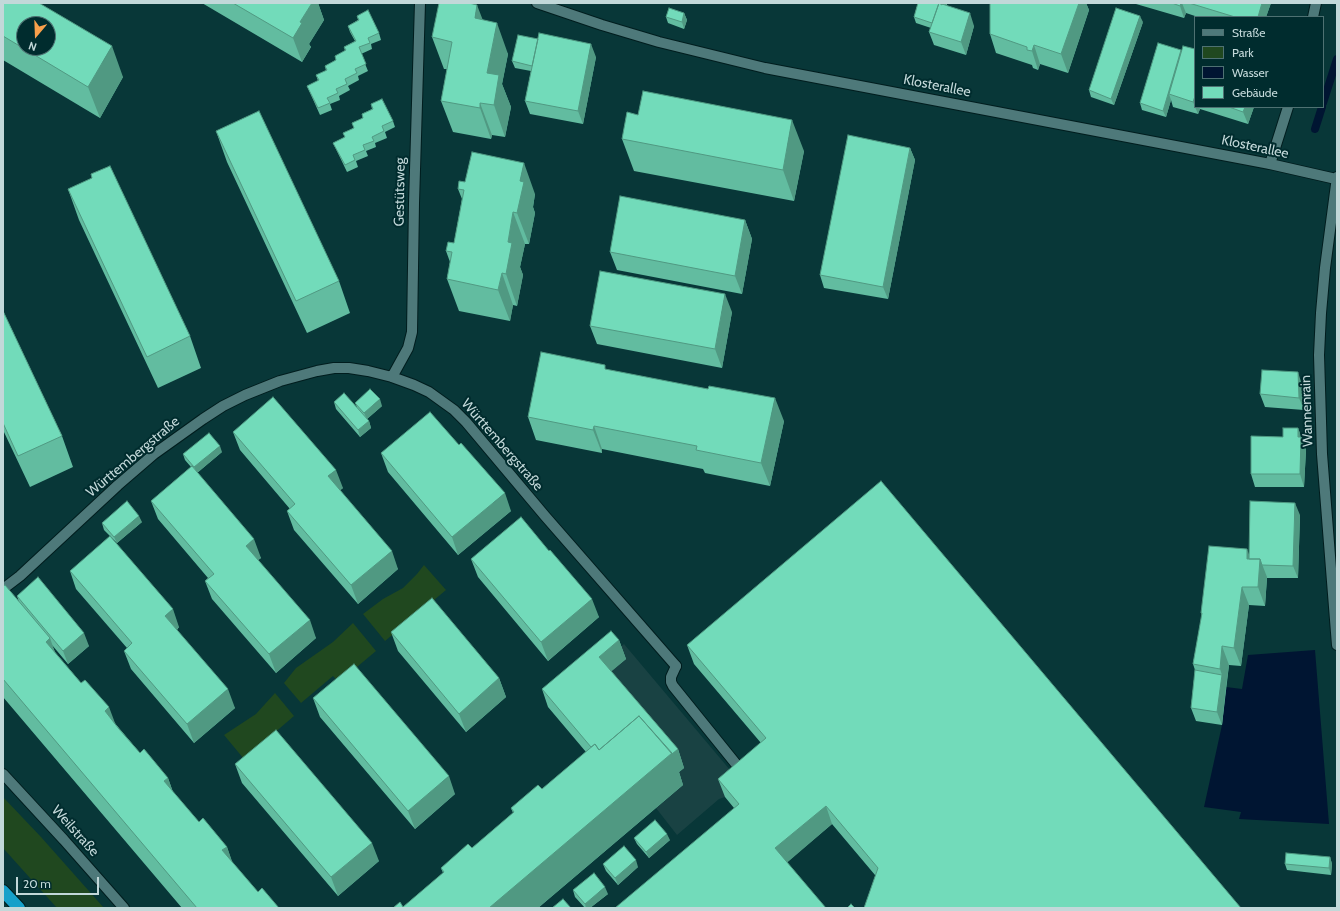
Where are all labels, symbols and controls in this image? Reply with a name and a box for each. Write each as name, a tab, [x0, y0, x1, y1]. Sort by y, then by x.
north arrow	[16, 16, 56, 56]
legend	[1194, 16, 1324, 108]
text: Straße	[1232, 25, 1265, 40]
text: N	[26, 39, 38, 54]
text: Park	[1232, 45, 1254, 60]
text: Wasser	[1232, 65, 1269, 80]
street label: Klosterallee	[902, 71, 972, 101]
text: Gebäude	[1232, 85, 1278, 100]
street label: Klosterallee	[1220, 132, 1290, 162]
street label: Gestütsweg	[391, 157, 409, 227]
street label: Wannenrain	[1297, 375, 1317, 447]
street label: Württembergstraße	[457, 396, 547, 494]
street label: Württembergstraße	[83, 413, 183, 501]
street label: Weilstraße	[48, 802, 102, 860]
scale bar	[18, 869, 101, 895]
text: 20 m	[23, 876, 51, 891]

